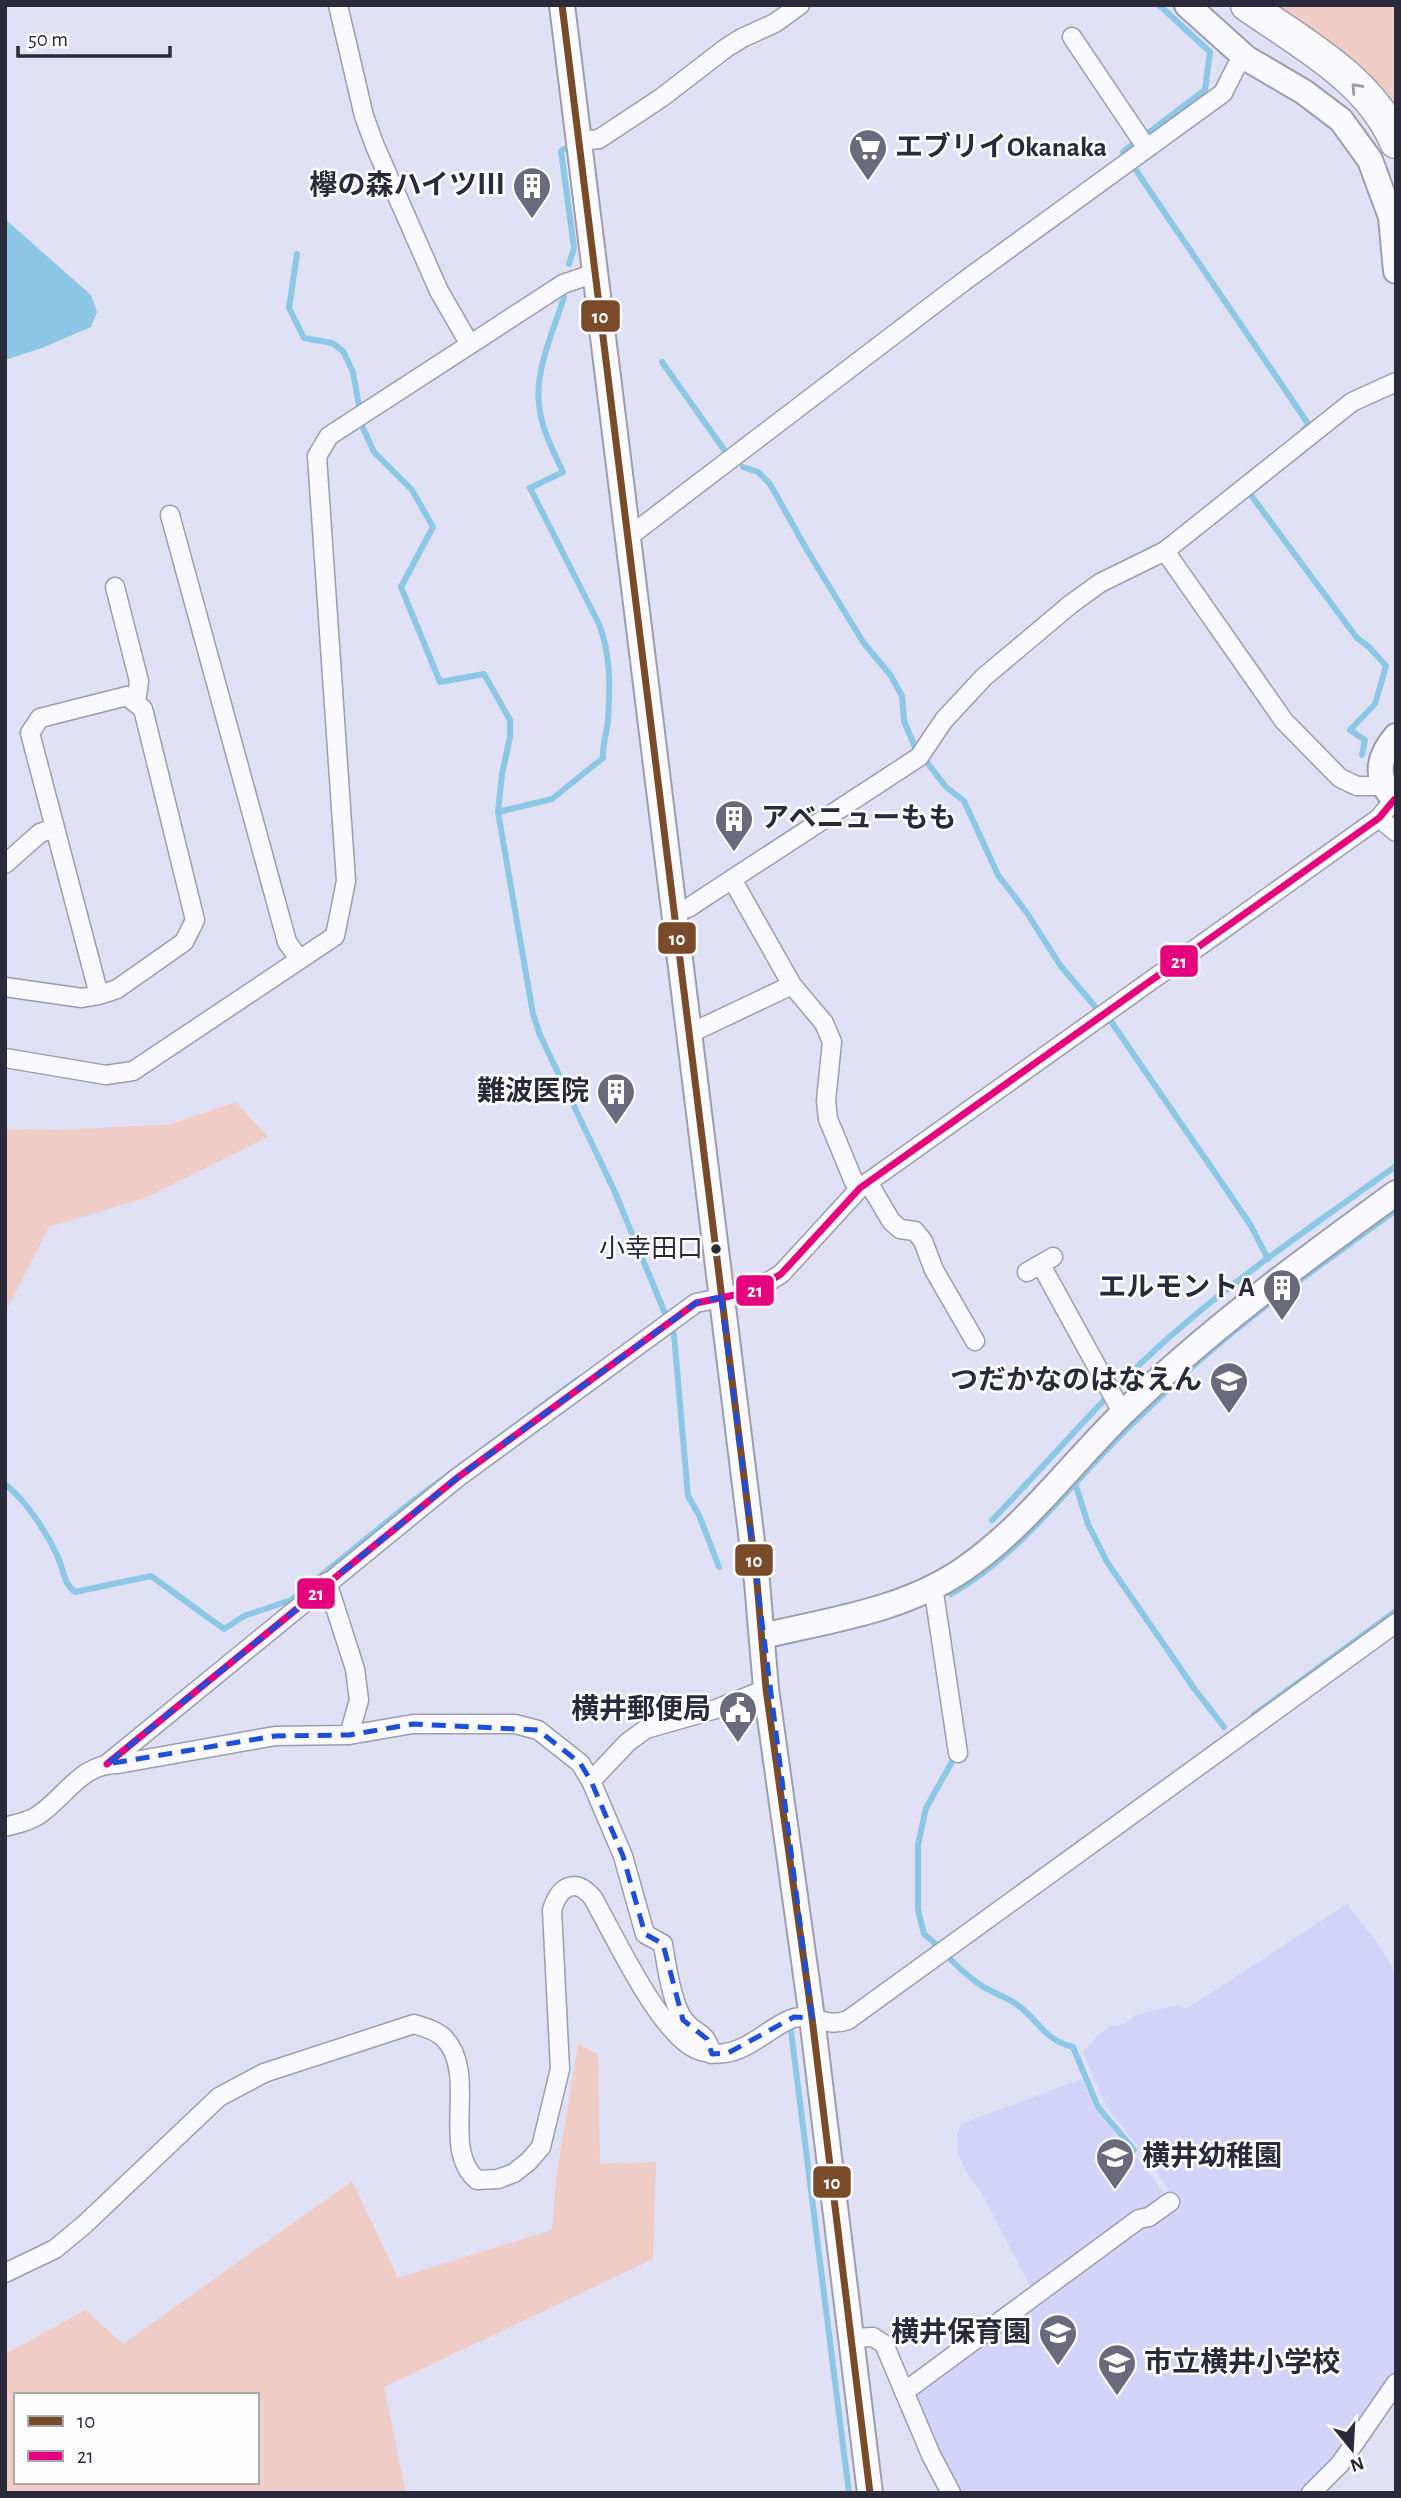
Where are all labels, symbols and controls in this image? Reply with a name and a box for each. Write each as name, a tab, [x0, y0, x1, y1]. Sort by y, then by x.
scale bar	[18, 14, 170, 58]
text: 50 m	[28, 29, 68, 50]
one-way arrow	[1352, 83, 1364, 96]
supermarket icon: エブリイOkanaka	[847, 127, 889, 182]
place label: エブリイOkanaka	[895, 131, 1107, 162]
building icon: 欅の森ハイツⅢ	[511, 165, 553, 220]
place label: 欅の森ハイツⅢ	[310, 170, 505, 200]
line badge: 10	[580, 299, 621, 333]
text: 10	[592, 308, 608, 327]
building icon: アベニューもも	[713, 798, 755, 853]
place label: アベニューもも	[761, 804, 956, 833]
line badge: 10	[657, 921, 697, 955]
text: 10	[669, 930, 685, 949]
line badge: 21	[1159, 944, 1199, 978]
text: 21	[1171, 953, 1187, 972]
building icon: 難波医院	[595, 1071, 637, 1126]
place label: 難波医院	[477, 1076, 589, 1106]
place label: 小幸田口	[599, 1235, 703, 1262]
marker: 小幸田口	[709, 1242, 723, 1256]
building icon: エルモントA	[1261, 1267, 1303, 1322]
place label: エルモントA	[1098, 1273, 1255, 1302]
line badge: 21	[735, 1274, 775, 1307]
text: 21	[747, 1282, 763, 1301]
school or university icon: つだかなのはなえん	[1208, 1360, 1250, 1415]
place label: つだかなのはなえん	[950, 1366, 1202, 1395]
line badge: 10	[734, 1543, 774, 1577]
text: 10	[746, 1552, 762, 1571]
line badge: 21	[296, 1577, 336, 1610]
text: 21	[308, 1585, 324, 1604]
public building icon: 横井郵便局	[717, 1689, 759, 1744]
place label: 横井郵便局	[571, 1694, 711, 1724]
school or university icon: 横井幼稚園	[1094, 2136, 1136, 2191]
place label: 横井幼稚園	[1142, 2141, 1282, 2171]
line badge: 10	[812, 2165, 852, 2199]
text: 10	[824, 2174, 840, 2193]
school or university icon: 横井保育園	[1037, 2312, 1079, 2367]
place label: 横井保育園	[891, 2317, 1031, 2347]
school or university icon: 市立横井小学校	[1096, 2342, 1138, 2397]
place label: 市立横井小学校	[1144, 2347, 1340, 2377]
legend	[14, 2393, 259, 2484]
text: 10	[77, 2411, 95, 2432]
north arrow	[1317, 2414, 1387, 2484]
text: 21	[77, 2446, 94, 2467]
text: N	[1348, 2453, 1366, 2475]

